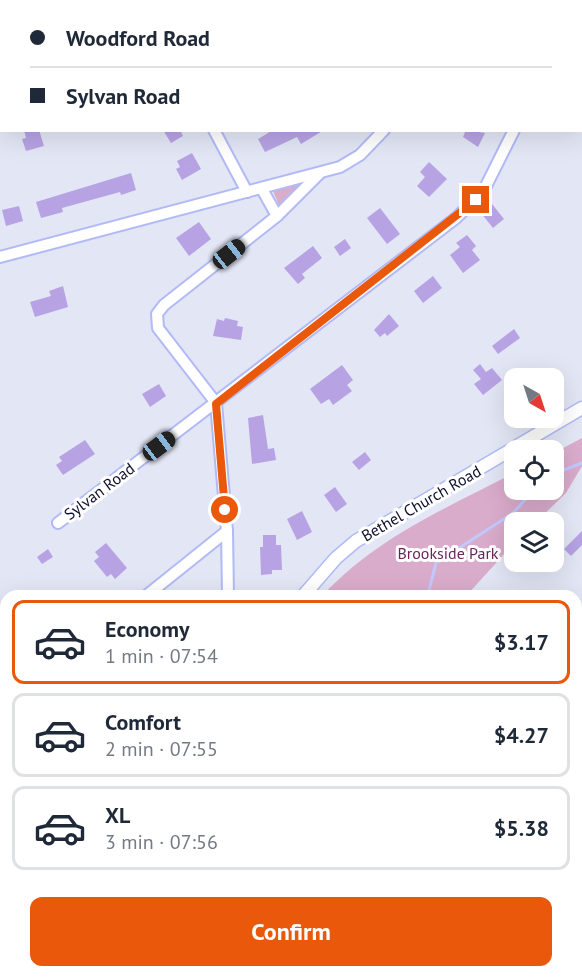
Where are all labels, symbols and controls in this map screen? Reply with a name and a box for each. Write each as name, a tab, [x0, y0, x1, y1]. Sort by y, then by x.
text: Woodford Road	[66, 24, 210, 52]
text: Sylvan Road	[66, 82, 180, 110]
route end	[462, 186, 489, 213]
car	[209, 236, 249, 272]
north arrow	[504, 368, 564, 428]
map controls	[504, 368, 564, 572]
car	[139, 428, 179, 464]
button: locate	[504, 440, 564, 500]
street label: Sylvan Road	[60, 458, 138, 524]
street label: Bethel Church Road	[358, 461, 484, 545]
route start	[211, 496, 238, 523]
button: layers	[504, 512, 564, 572]
park label: Brookside Park	[397, 543, 499, 563]
icon: car	[33, 615, 87, 669]
text: Economy	[105, 615, 189, 643]
text: $3.17	[494, 628, 549, 656]
text: 1 min · 07:54	[105, 643, 218, 669]
icon: car	[33, 708, 87, 762]
text: Comfort	[105, 708, 181, 736]
text: $4.27	[494, 721, 549, 749]
text: 2 min · 07:55	[105, 736, 218, 762]
icon: car	[33, 801, 87, 855]
text: XL	[105, 801, 130, 829]
text: $5.38	[494, 814, 549, 842]
text: 3 min · 07:56	[105, 829, 218, 855]
button: Confirm	[30, 897, 552, 966]

